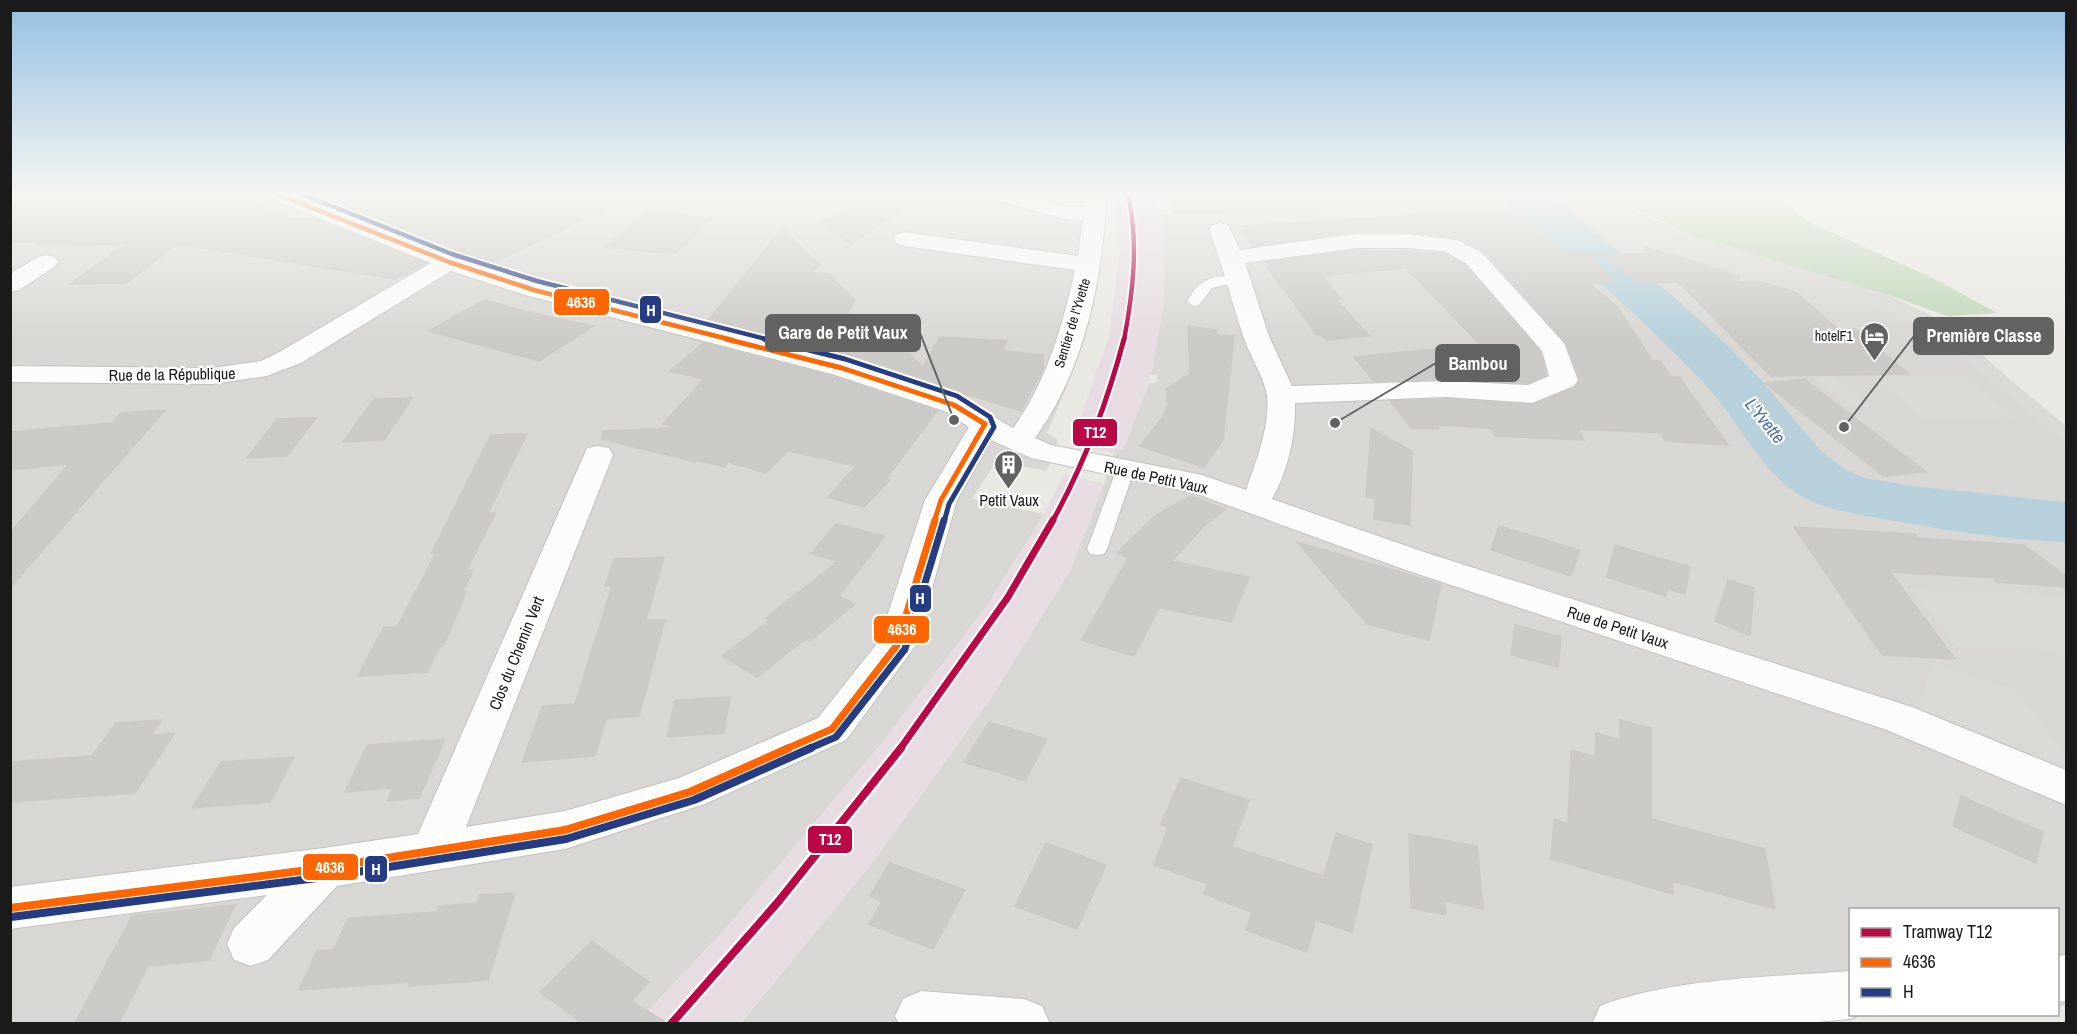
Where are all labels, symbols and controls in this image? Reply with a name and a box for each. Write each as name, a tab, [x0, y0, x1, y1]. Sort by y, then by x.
street label: Sentier de l'Yvette	[1050, 276, 1094, 370]
line badge: 4636	[553, 288, 610, 316]
text: 4636	[566, 291, 596, 313]
line badge: H	[639, 295, 662, 324]
text: H	[646, 299, 656, 321]
callout: Gare de Petit Vaux	[766, 315, 920, 351]
callout: Première Classe	[1914, 318, 2053, 354]
text: Gare de Petit Vaux	[778, 320, 909, 345]
hotel icon: hotelF1	[1858, 320, 1890, 362]
text: Première Classe	[1927, 323, 2041, 348]
place label: hotelF1	[1815, 327, 1854, 345]
callout: Bambou	[1436, 345, 1519, 381]
text: Bambou	[1448, 351, 1508, 376]
street label: Rue de la République	[108, 362, 236, 386]
water label: L'Yvette	[1739, 393, 1791, 449]
line badge: T12	[1072, 418, 1118, 447]
text: T12	[1084, 421, 1106, 443]
building icon: Petit Vaux	[993, 448, 1025, 490]
street label: Rue de Petit Vaux	[1102, 455, 1210, 499]
place label: Petit Vaux	[979, 489, 1039, 511]
line badge: H	[909, 584, 932, 613]
text: H	[915, 587, 925, 609]
street label: Clos du Chemin Vert	[483, 592, 549, 713]
street label: Rue de Petit Vaux	[1564, 600, 1672, 654]
line badge: 4636	[873, 615, 930, 644]
text: 4636	[887, 618, 917, 640]
line badge: T12	[807, 825, 853, 854]
text: T12	[819, 828, 841, 850]
line badge: 4636	[302, 853, 359, 881]
line badge: H	[364, 855, 388, 883]
text: 4636	[315, 856, 345, 878]
text: H	[371, 858, 381, 880]
legend	[1849, 908, 2059, 1016]
text: Tramway T12	[1903, 919, 1992, 944]
text: 4636	[1903, 949, 1936, 974]
text: H	[1903, 979, 1914, 1004]

